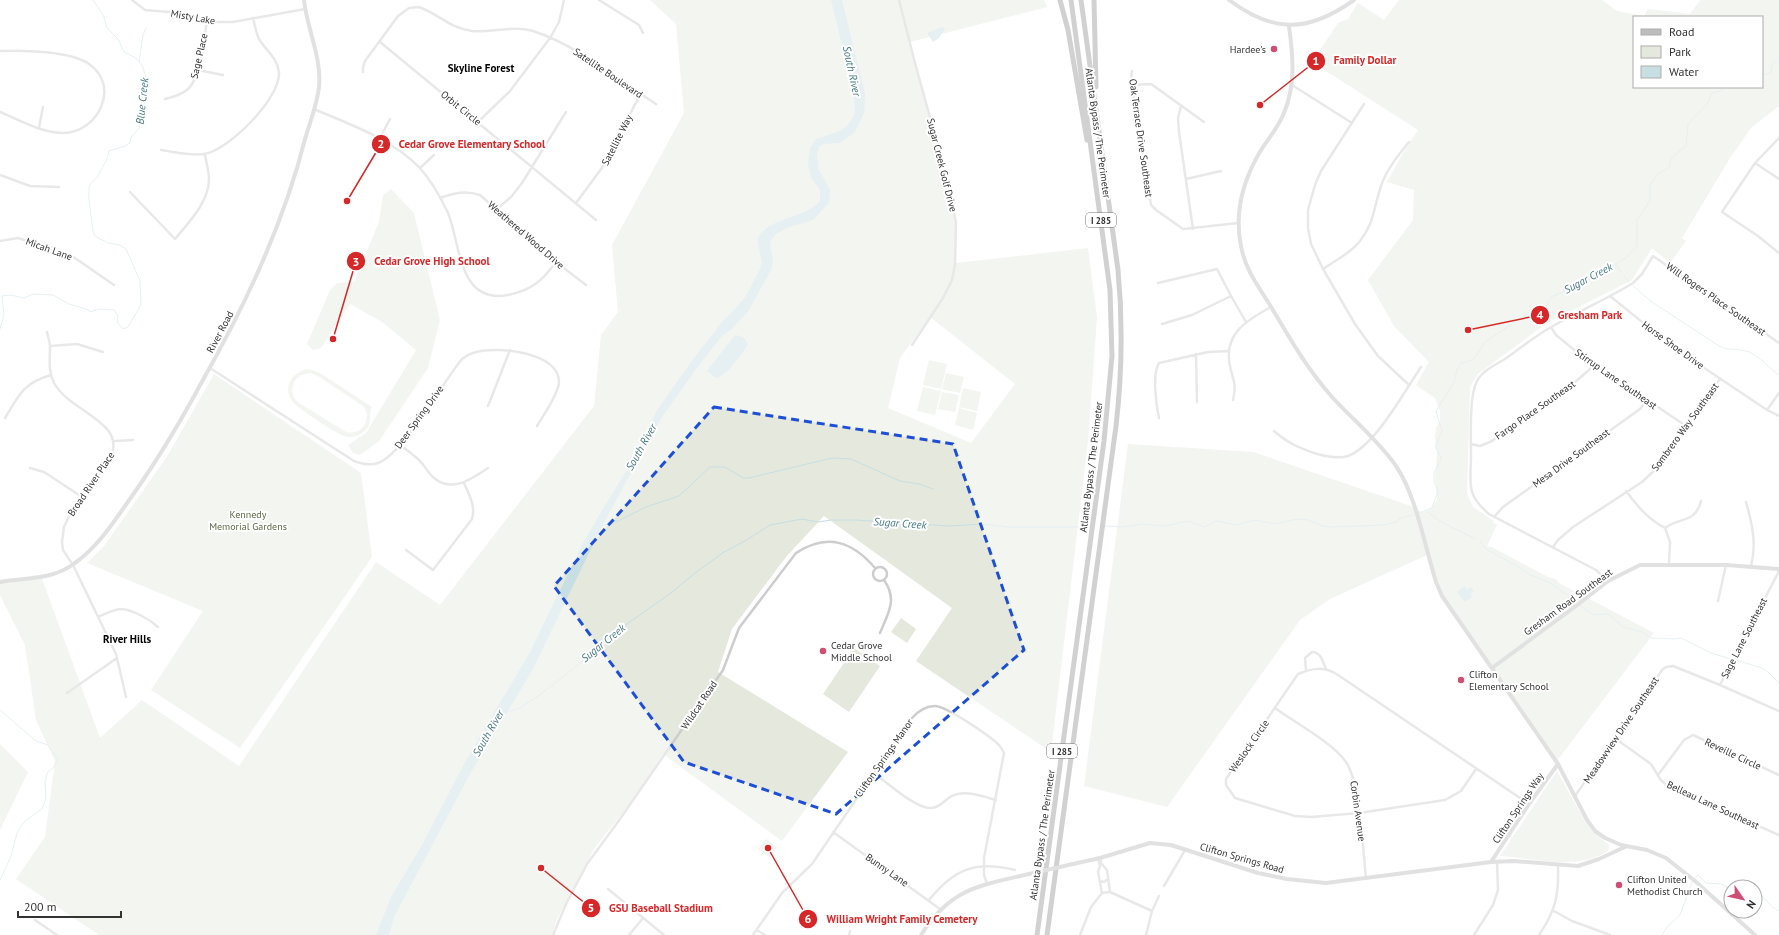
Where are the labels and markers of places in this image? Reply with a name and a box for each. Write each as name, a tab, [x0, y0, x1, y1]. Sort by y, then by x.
place label: Hardee's	[1230, 43, 1266, 56]
marker: Hardee's	[1269, 44, 1279, 54]
callout: Family Dollar	[1306, 49, 1405, 72]
callout: Cedar Grove Elementary School	[371, 133, 554, 156]
callout: Cedar Grove High School	[346, 250, 497, 273]
callout: Gresham Park	[1530, 304, 1630, 327]
place label: Cedar Grove Middle School	[831, 639, 892, 664]
marker: Cedar Grove Middle School	[818, 646, 828, 656]
place label: Clifton Elementary School	[1469, 668, 1549, 693]
marker: Clifton Elementary School	[1456, 675, 1466, 685]
place label: Clifton United Methodist Church	[1627, 873, 1703, 898]
marker: Clifton United Methodist Church	[1614, 880, 1624, 890]
callout: GSU Baseball Stadium	[581, 896, 721, 919]
callout: William Wright Family Cemetery	[798, 908, 986, 931]

